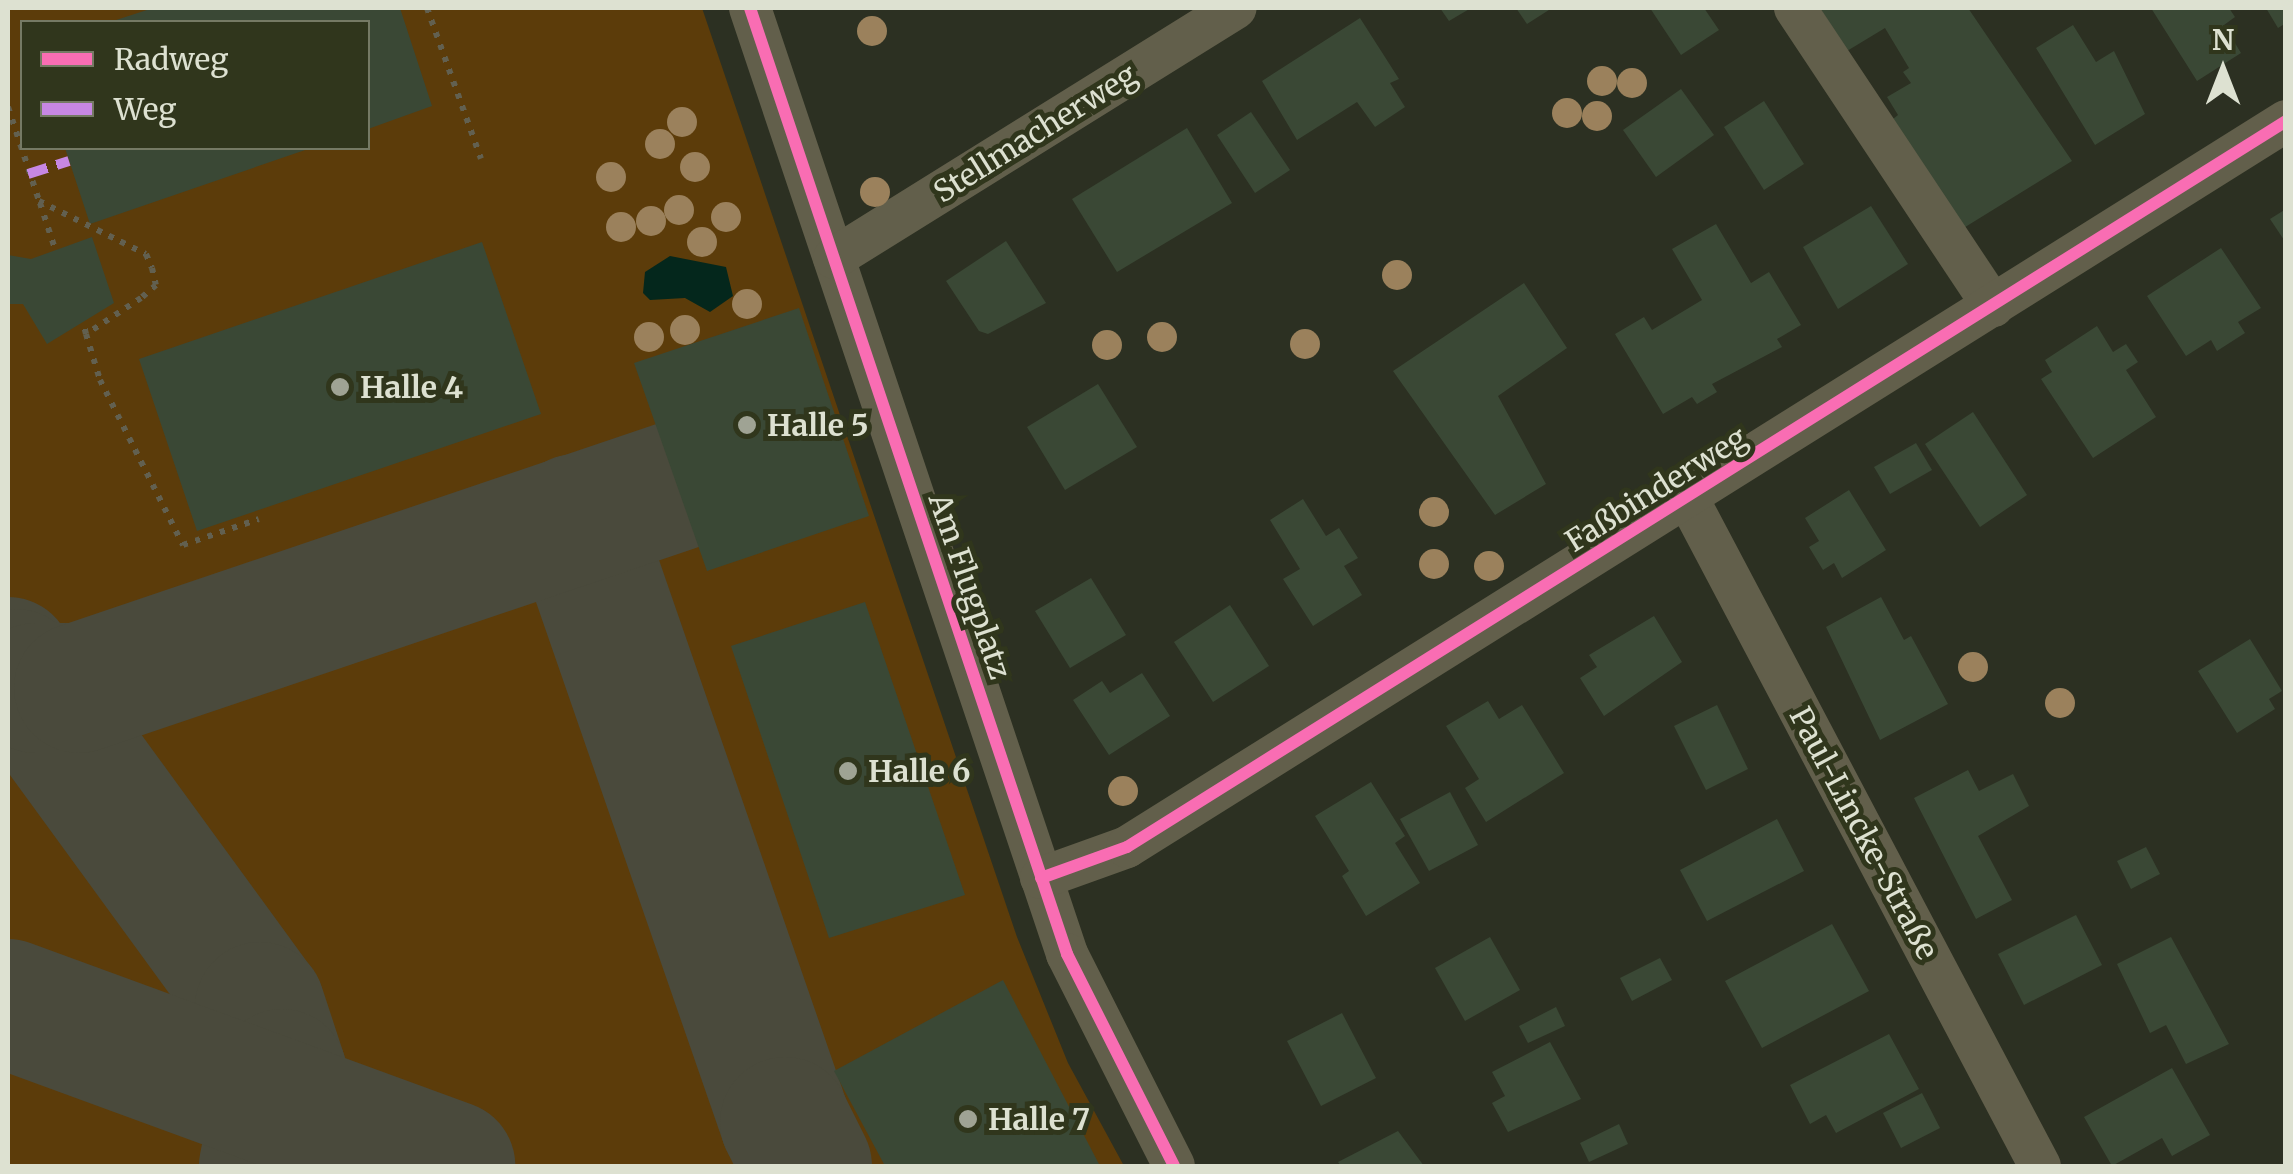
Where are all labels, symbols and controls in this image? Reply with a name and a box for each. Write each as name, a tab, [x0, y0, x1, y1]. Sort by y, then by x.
legend	[20, 20, 370, 150]
north arrow	[2173, 20, 2273, 120]
text: N	[2212, 22, 2234, 58]
text: Radweg	[114, 40, 228, 78]
street label: Stellmacherweg	[927, 56, 1143, 210]
text: Weg	[114, 90, 176, 128]
place label: Halle 4	[360, 369, 463, 405]
marker: Halle 4	[329, 376, 351, 398]
place label: Halle 5	[767, 407, 869, 443]
marker: Halle 5	[736, 414, 758, 436]
street label: Faßbinderweg	[1559, 419, 1753, 559]
street label: Am Flugplatz	[921, 489, 1019, 683]
street label: Paul-Lincke-Straße	[1782, 701, 1946, 965]
place label: Halle 6	[868, 753, 971, 789]
marker: Halle 6	[837, 760, 859, 782]
place label: Halle 7	[988, 1101, 1090, 1137]
marker: Halle 7	[957, 1108, 979, 1130]

